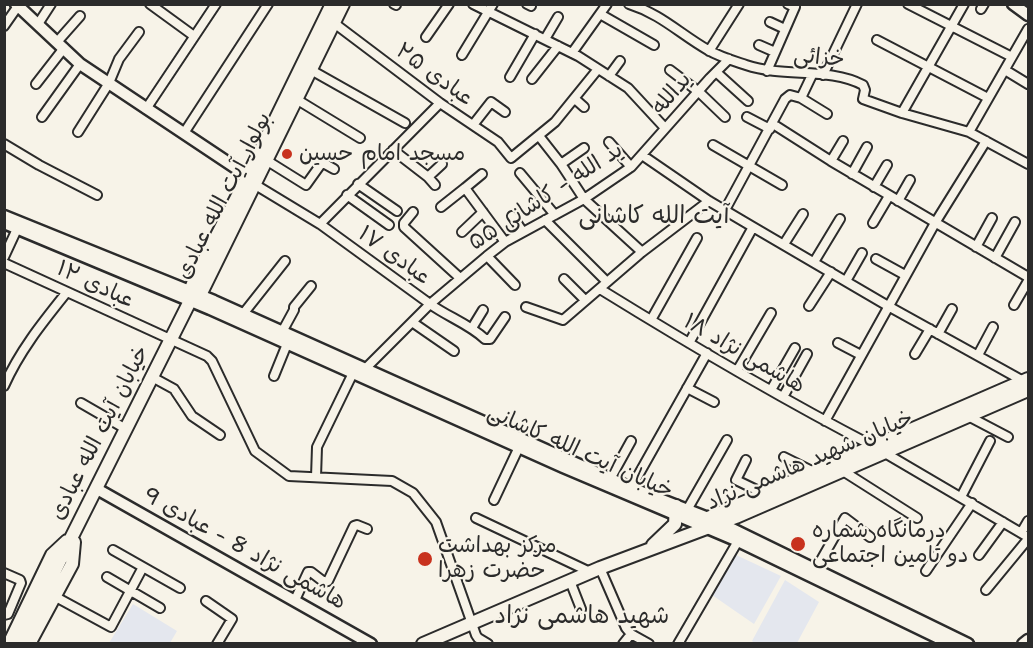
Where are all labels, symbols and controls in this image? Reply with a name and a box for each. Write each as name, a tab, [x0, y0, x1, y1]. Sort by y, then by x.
street label: عبادی ۲۵	[390, 38, 478, 112]
street label: خزائی	[792, 43, 846, 73]
street label: یدالله	[646, 67, 698, 121]
street label: بولوار آیت الله عبادی	[171, 108, 277, 284]
street label: ید الله - کاشانی ۵۵	[464, 137, 628, 257]
place label: مسجد امام حسین	[299, 141, 465, 167]
marker: مسجد امام حسین	[280, 147, 294, 161]
district label: آیت الله کاشانی	[578, 203, 730, 231]
street label: عبادی ۱۷	[353, 221, 435, 291]
street label: عبادی ۱۲	[52, 256, 138, 314]
street label: هاشمی نژاد ۱۸	[678, 309, 810, 399]
street label: خیابان آیت الله عبادی	[45, 341, 155, 525]
street label: خیابان آیت الله کاشانی	[483, 399, 677, 505]
street label: خیابان شهید هاشمی نژاد	[703, 405, 917, 517]
street label: هاشمی نژاد 8 - عبادی 9	[138, 482, 350, 616]
place label: درمانگاه شماره دو تامین اجتماعی	[812, 518, 968, 570]
place label: مرکز بهداشت حضرت زهرا	[438, 533, 557, 584]
marker: درمانگاه شماره دو تامین اجتماعی	[789, 535, 807, 553]
marker: مرکز بهداشت حضرت زهرا	[416, 550, 434, 568]
district label: شهید هاشمی نژاد	[495, 603, 669, 631]

